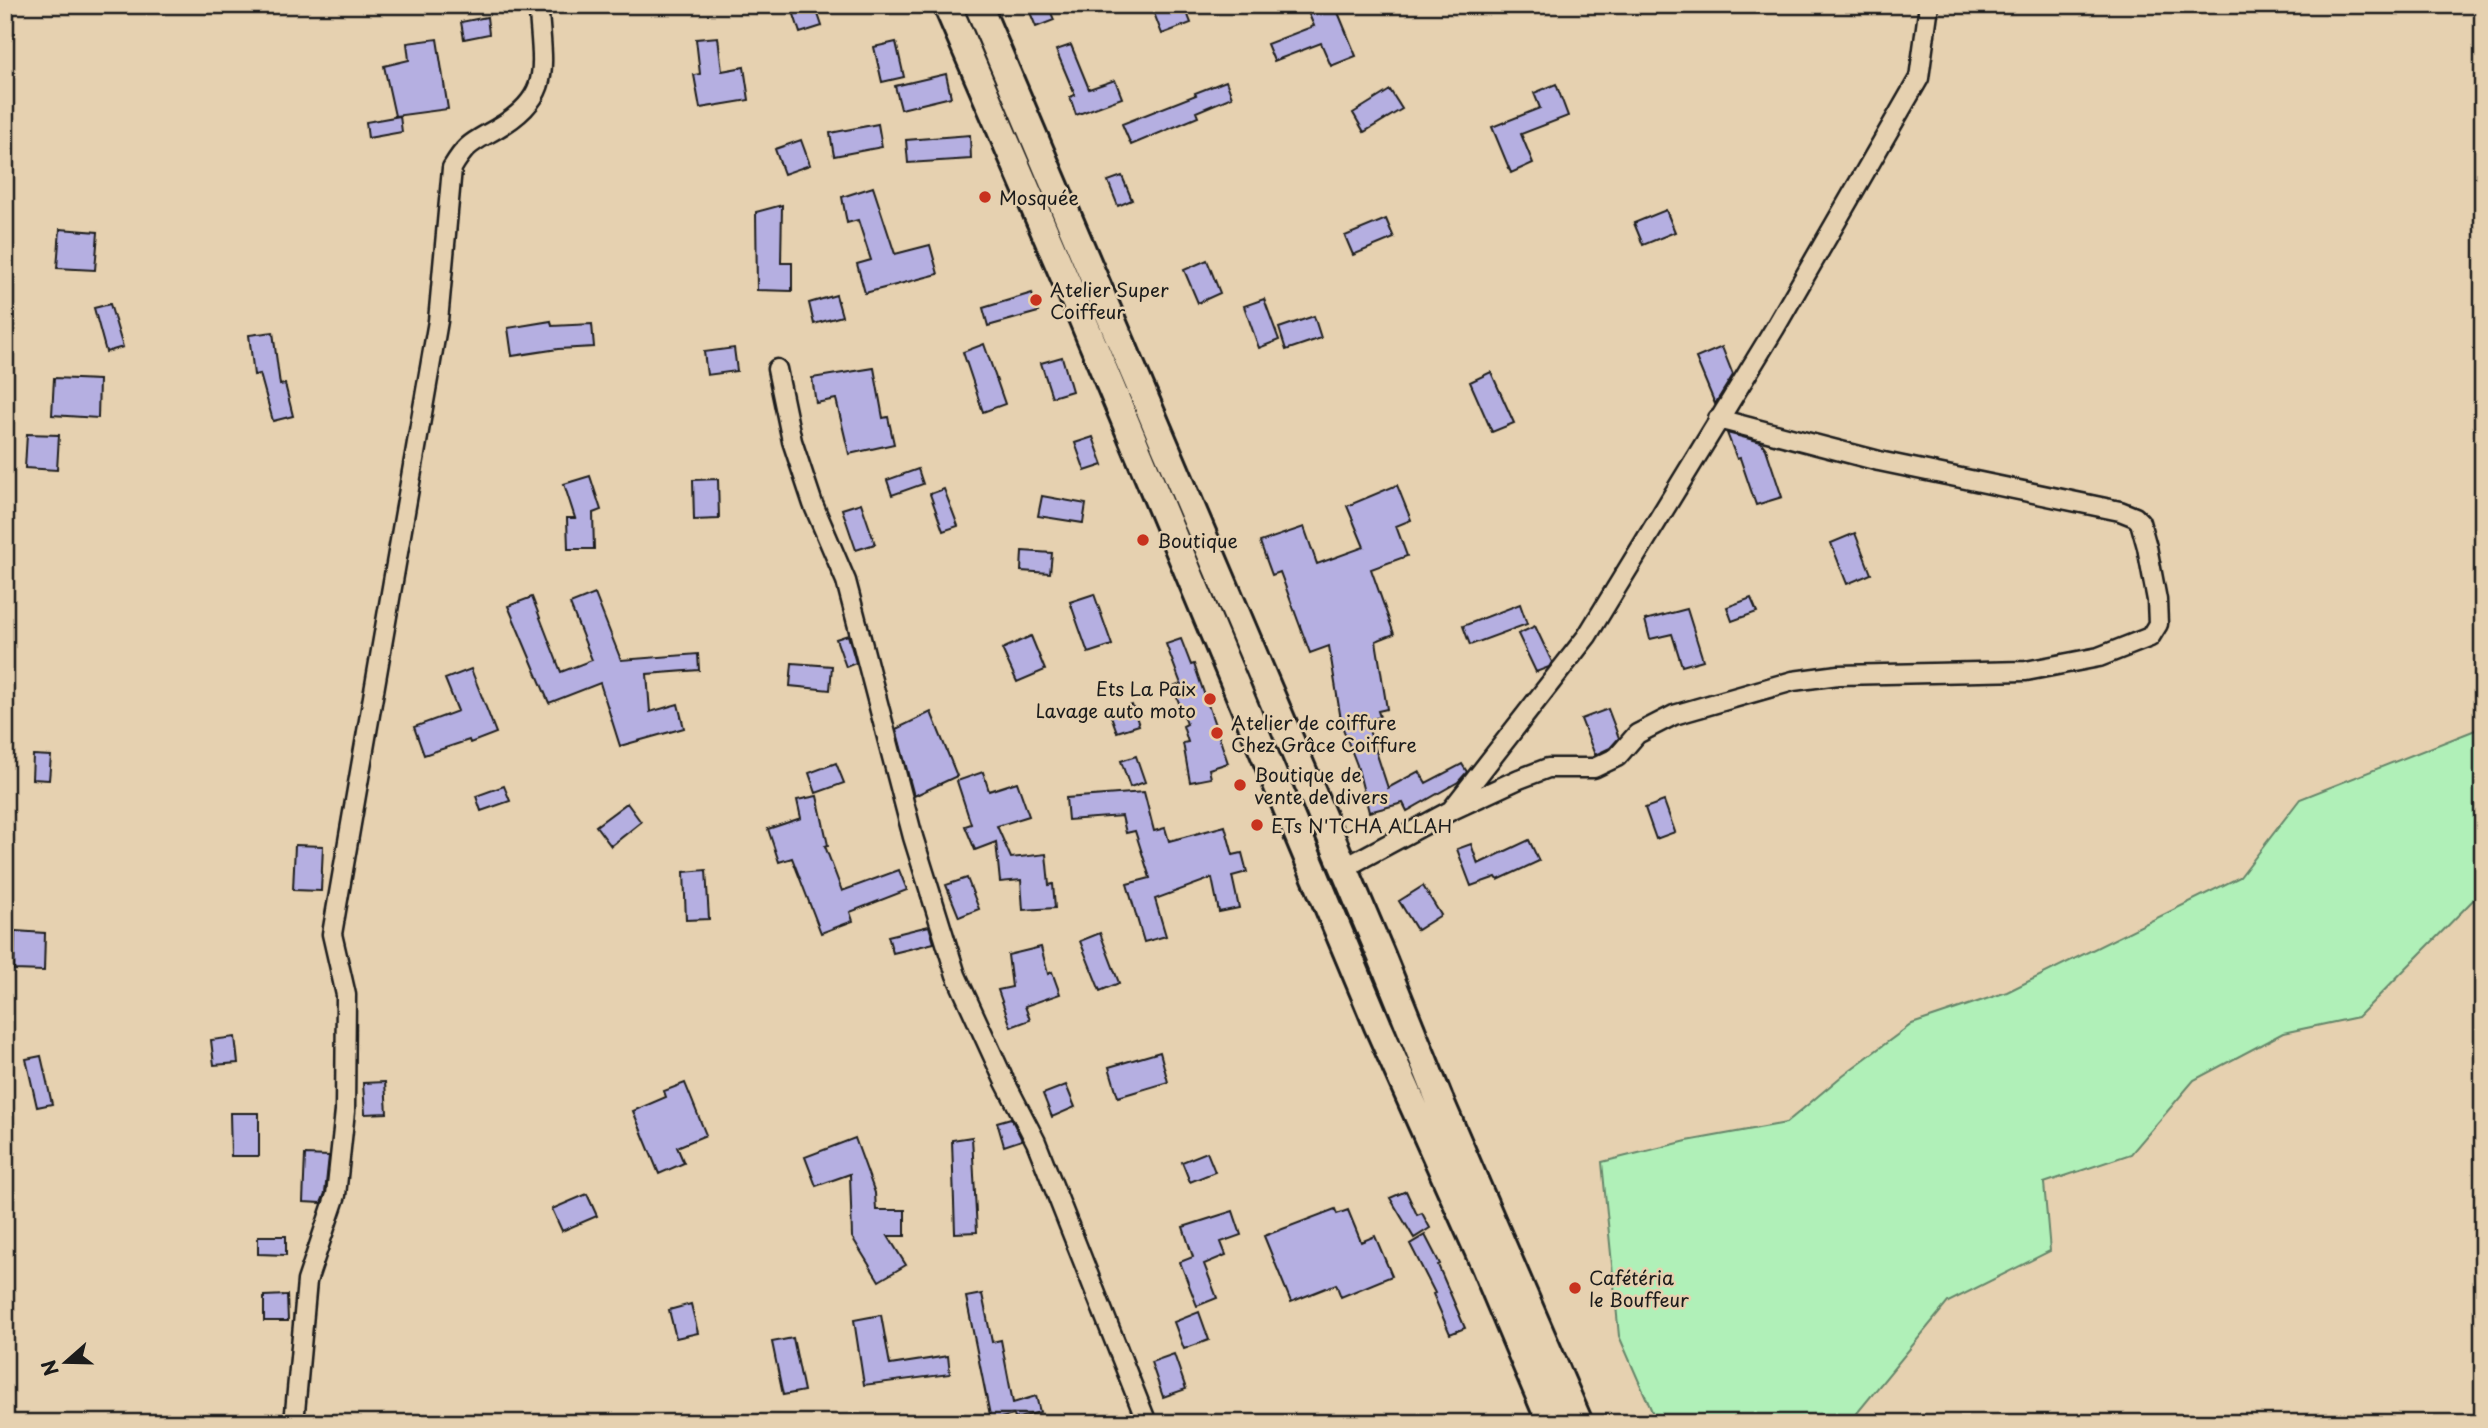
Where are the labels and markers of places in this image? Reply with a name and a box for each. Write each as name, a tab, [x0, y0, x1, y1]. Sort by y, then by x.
place label: Mosquée	[999, 183, 1079, 211]
marker: Mosquée	[977, 189, 993, 205]
place label: Atelier Super Coiffeur	[1050, 275, 1169, 325]
marker: Atelier Super Coiffeur	[1028, 292, 1044, 308]
place label: Boutique	[1157, 526, 1238, 554]
marker: Boutique	[1135, 532, 1151, 548]
place label: Ets La Paix Lavage auto moto	[1035, 674, 1196, 724]
marker: Ets La Paix Lavage auto moto	[1202, 691, 1218, 707]
place label: Atelier de coiffure Chez Grâce Coiffure	[1231, 708, 1417, 758]
marker: Atelier de coiffure Chez Grâce Coiffure	[1209, 725, 1225, 741]
place label: Boutique de vente de divers	[1254, 760, 1388, 810]
marker: Boutique de vente de divers	[1232, 777, 1248, 793]
place label: ETs N'TCHA ALLAH	[1271, 811, 1452, 839]
marker: ETs N'TCHA ALLAH	[1249, 817, 1265, 833]
place label: Cafétéria le Bouffeur	[1589, 1263, 1689, 1313]
marker: Cafétéria le Bouffeur	[1567, 1280, 1583, 1296]

